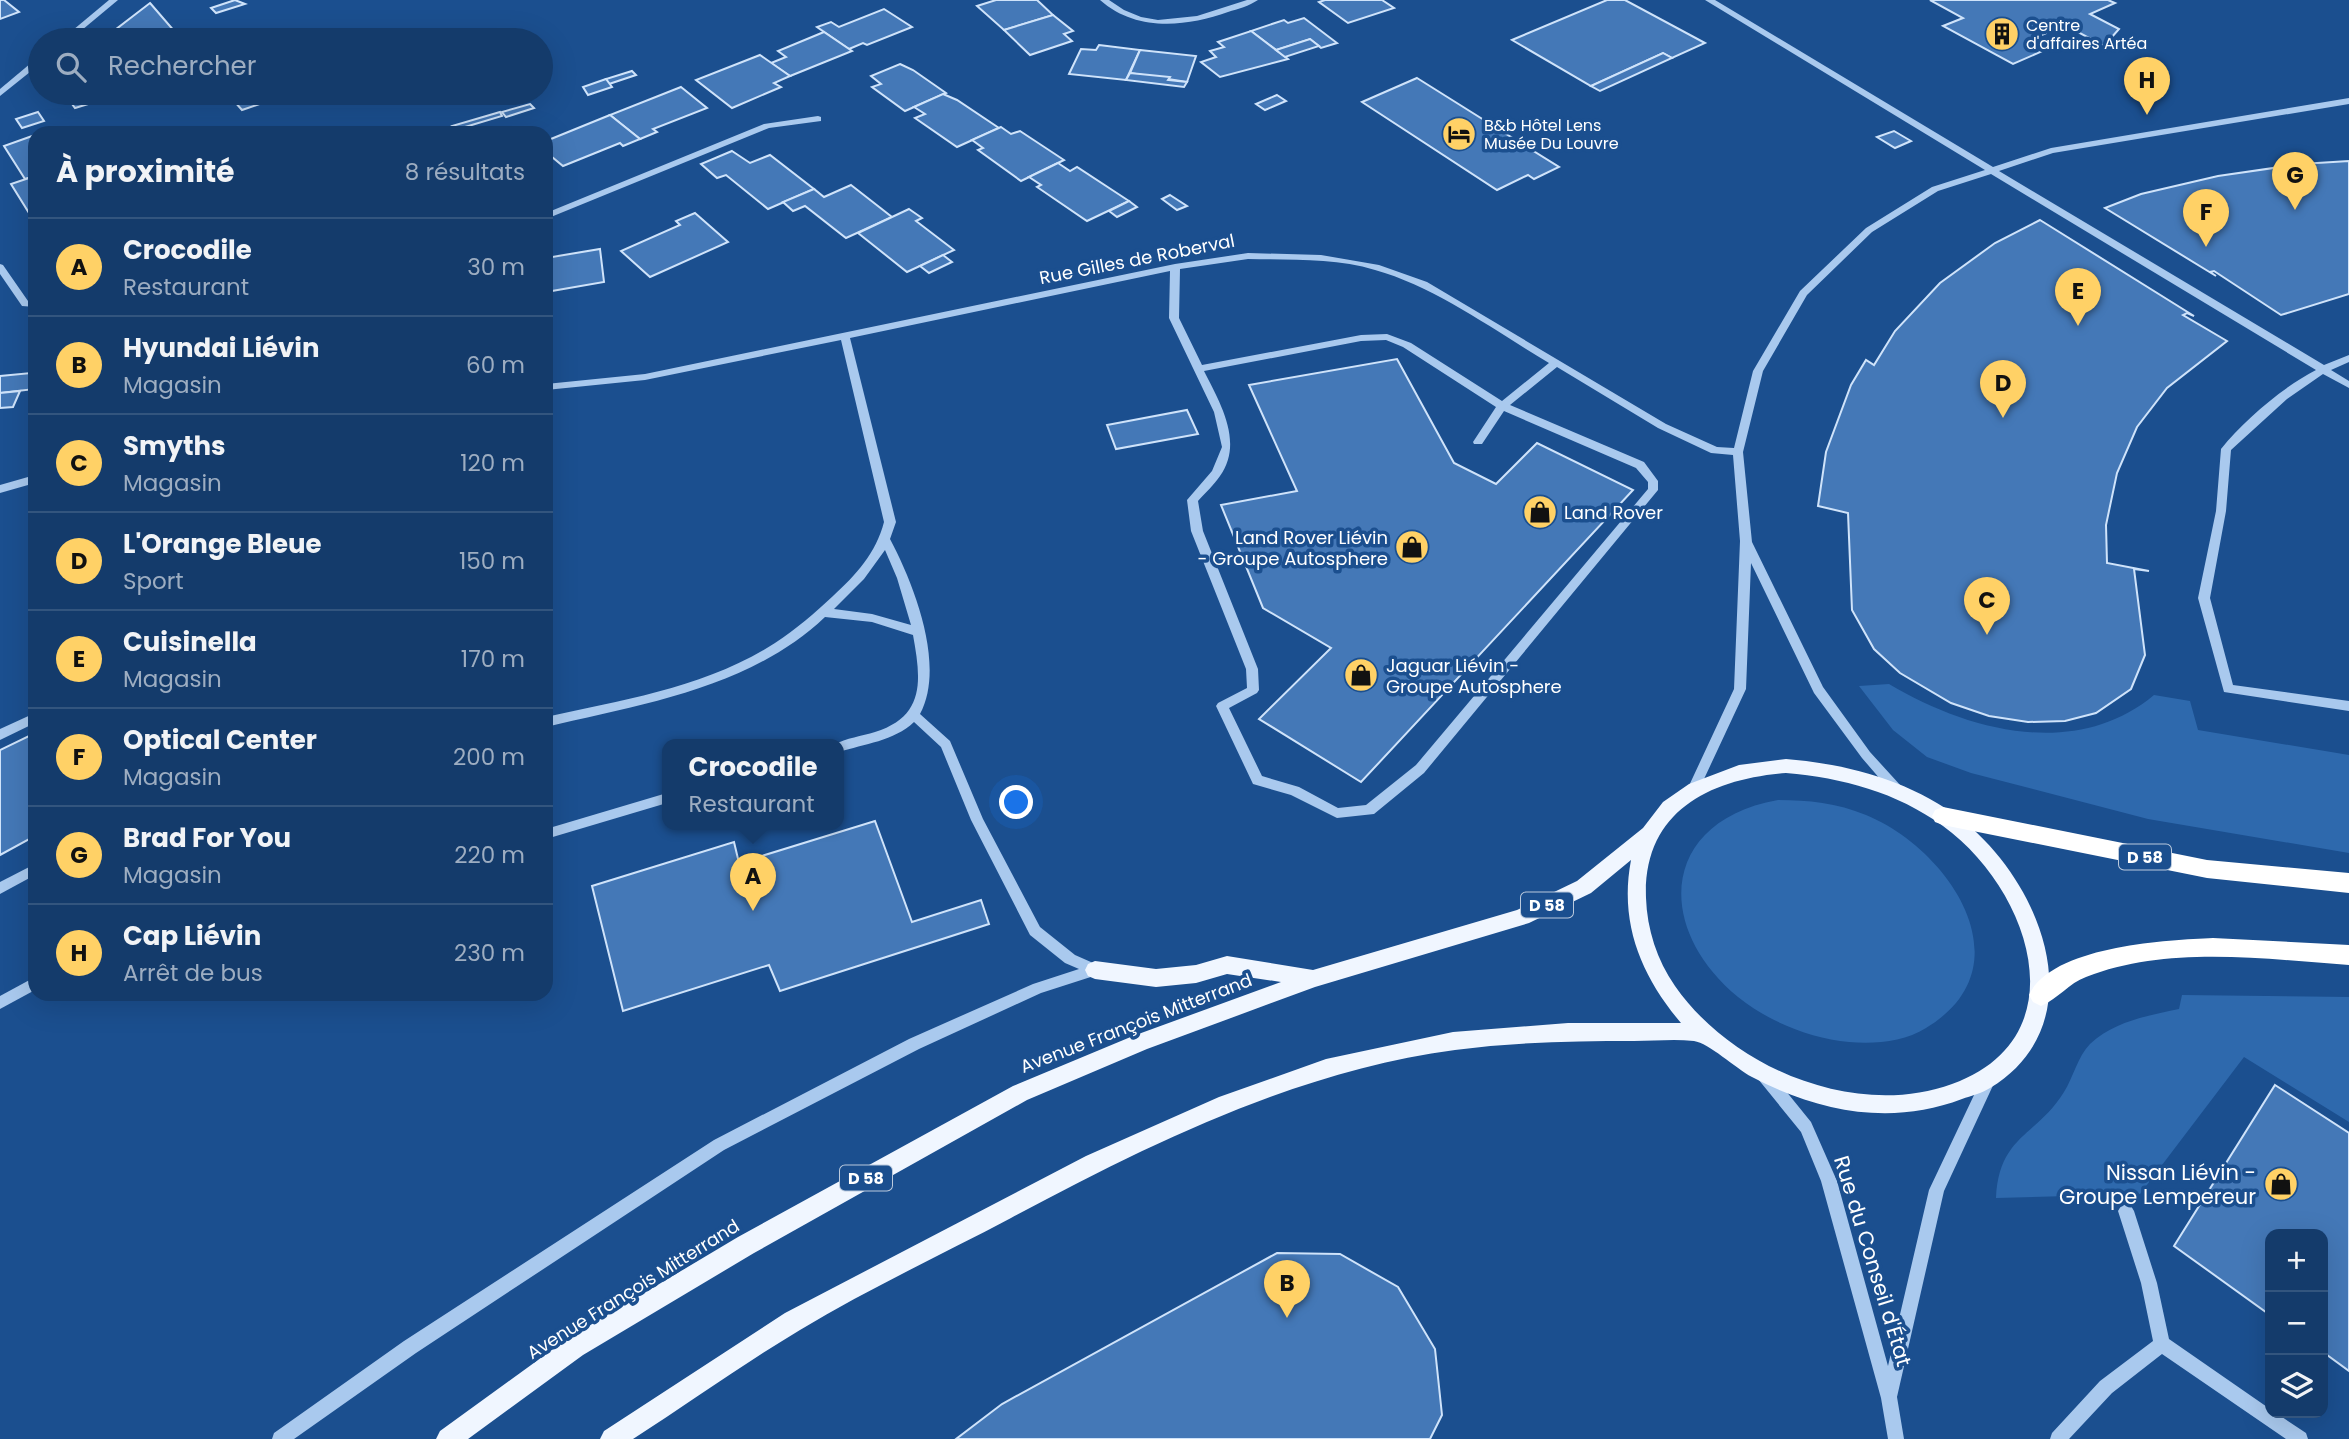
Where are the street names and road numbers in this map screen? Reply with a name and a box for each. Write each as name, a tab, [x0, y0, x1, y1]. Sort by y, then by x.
street label: Rue Gilles de Roberval	[1037, 228, 1237, 290]
road number: D 58	[2119, 844, 2171, 870]
road number: D 58	[1521, 892, 1573, 917]
street label: Avenue François Mitterrand	[1016, 967, 1256, 1079]
street label: Rue du Conseil d'État	[1827, 1152, 1919, 1370]
road number: D 58	[840, 1166, 892, 1190]
street label: Avenue François Mitterrand	[522, 1213, 744, 1365]

